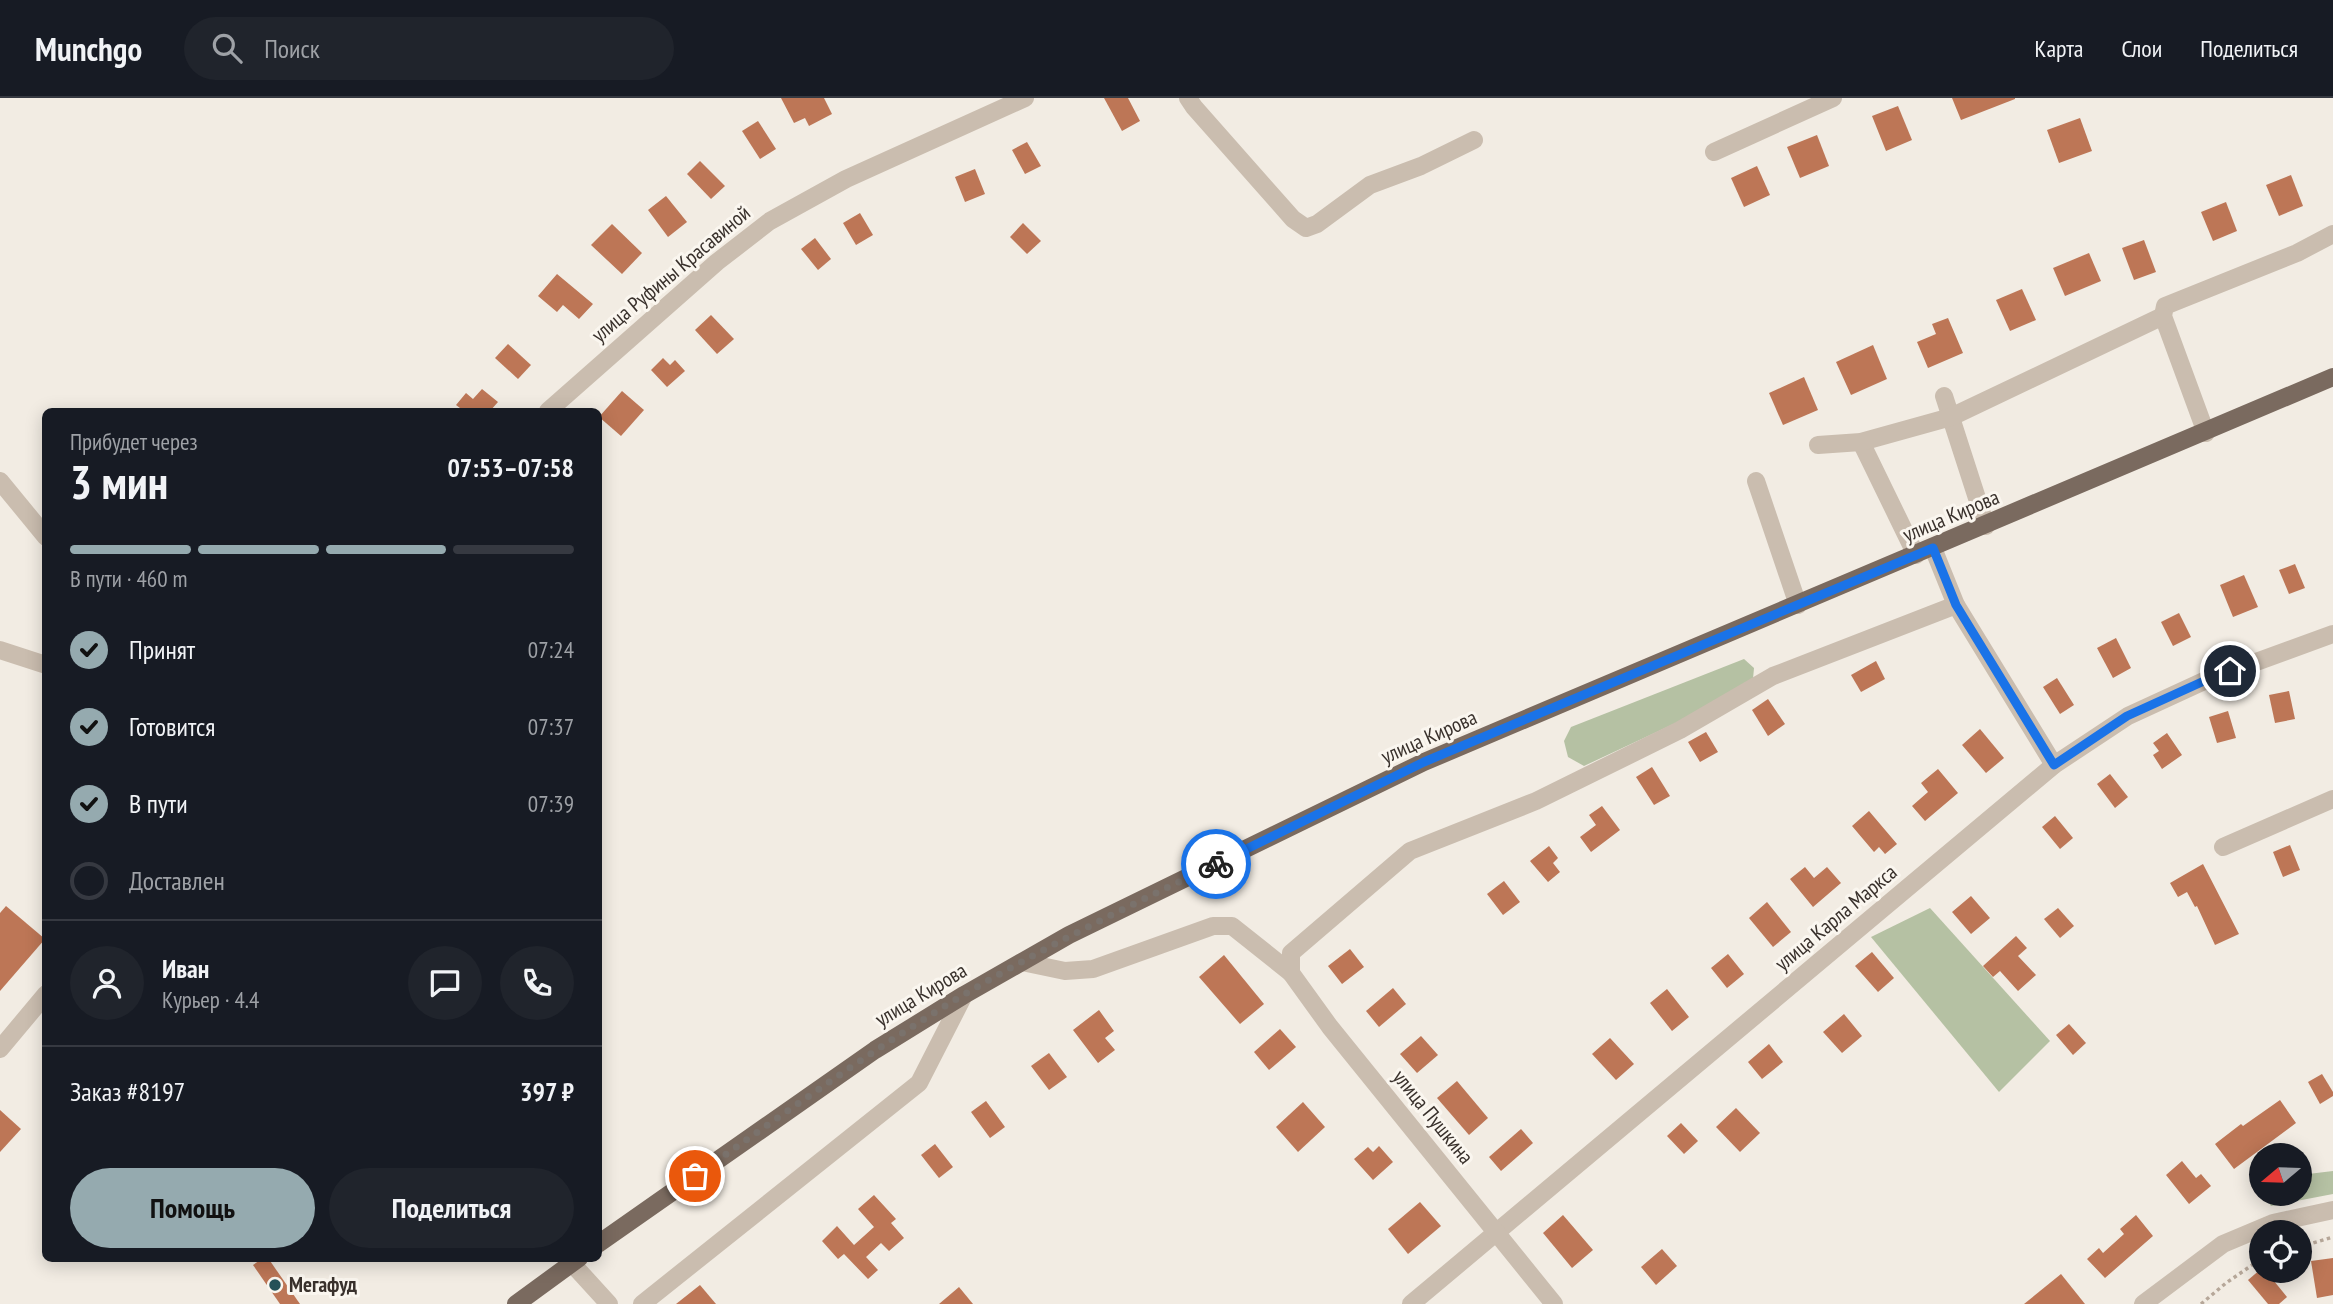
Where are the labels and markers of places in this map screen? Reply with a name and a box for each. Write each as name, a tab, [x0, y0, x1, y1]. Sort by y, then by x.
pin	[2200, 641, 2260, 701]
pin	[665, 1146, 725, 1206]
place label: Мегафуд	[289, 1271, 357, 1298]
marker: Мегафуд	[267, 1277, 283, 1293]

